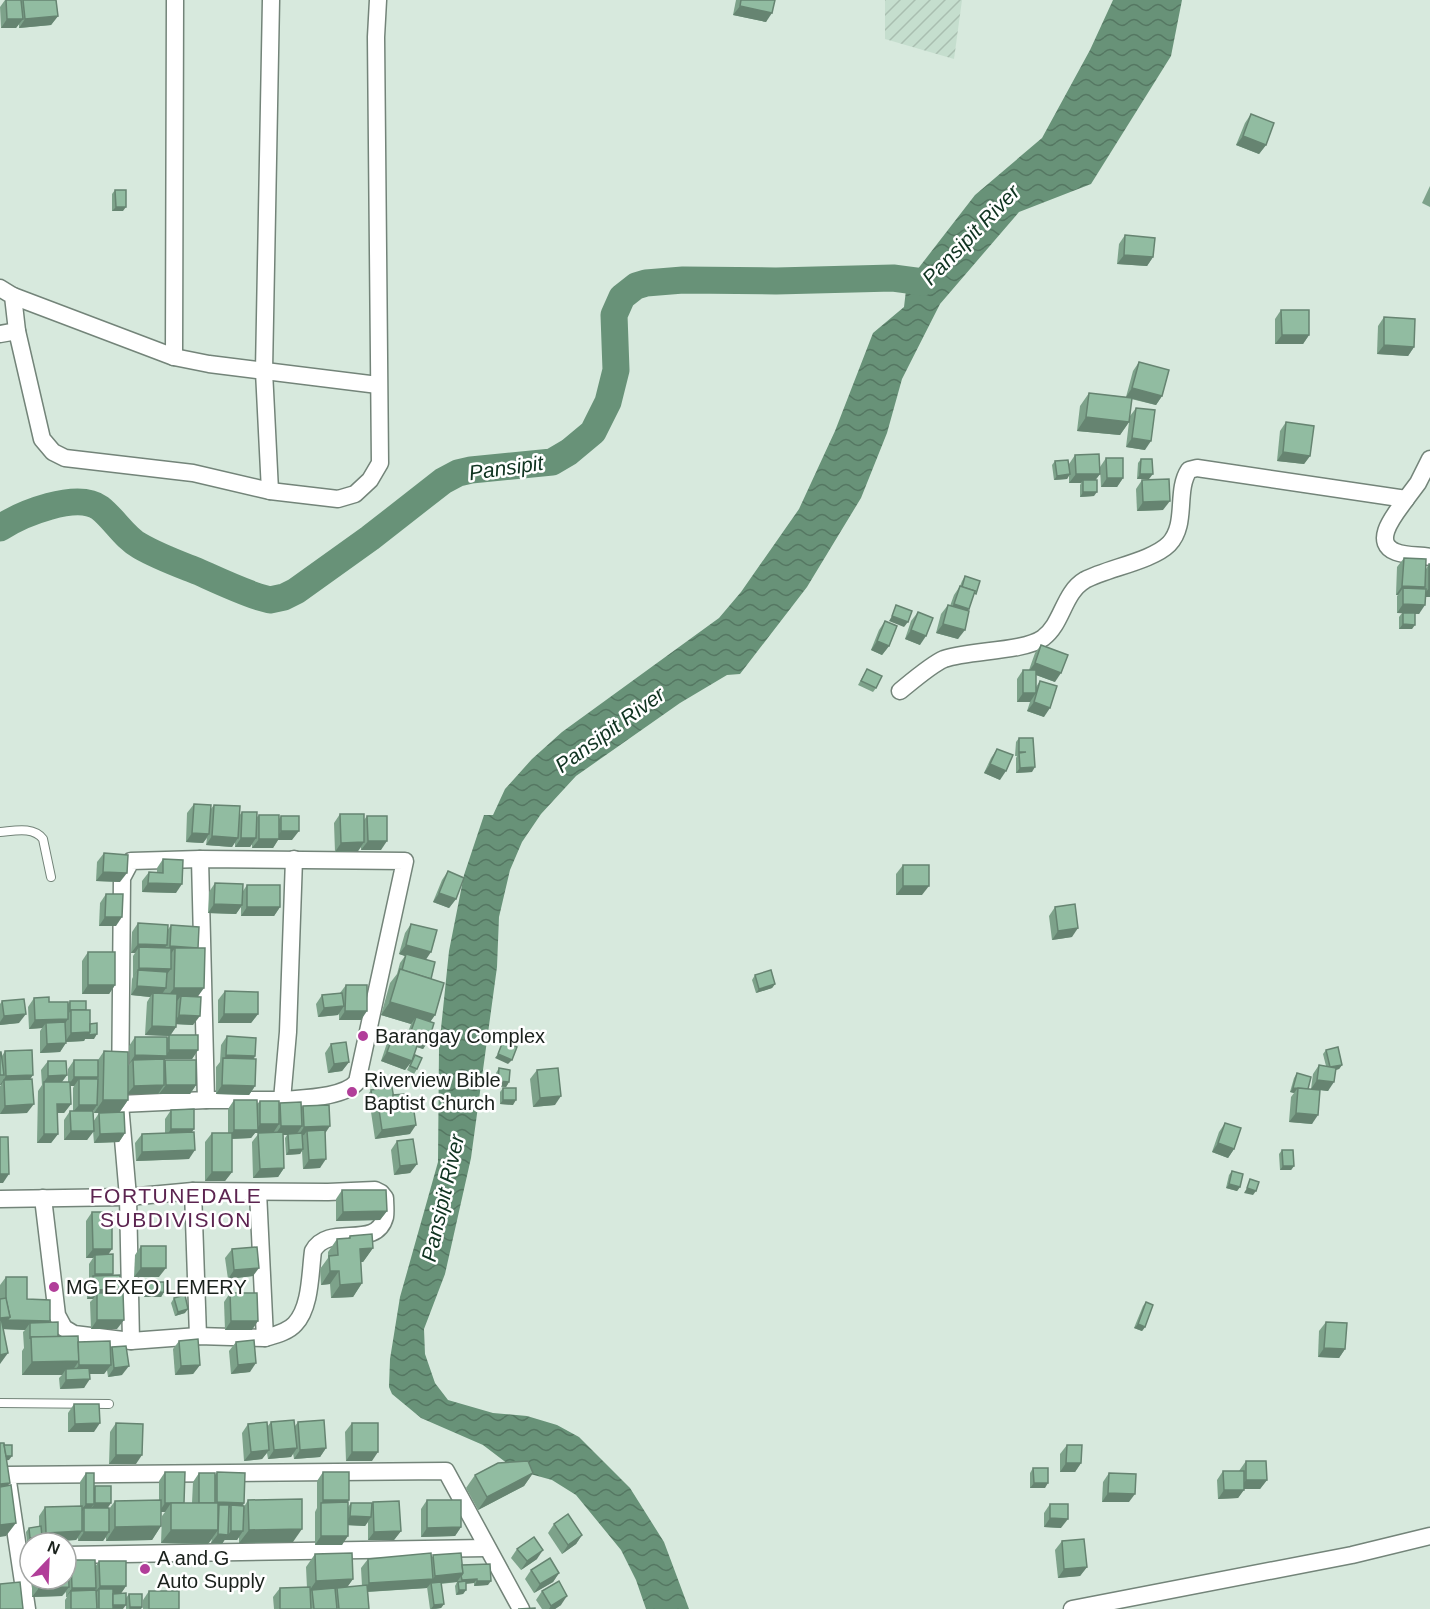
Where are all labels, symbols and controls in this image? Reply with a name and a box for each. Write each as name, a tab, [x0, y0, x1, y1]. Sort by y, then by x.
water label: Pansipit River	[917, 179, 1025, 289]
water label: Pansipit	[467, 451, 546, 484]
water label: Pansipit River	[551, 682, 670, 777]
place label: Barangay Complex	[375, 1025, 545, 1047]
marker: Barangay Complex	[356, 1029, 370, 1043]
place label: Riverview Bible Baptist Church	[364, 1069, 501, 1114]
marker: Riverview Bible Baptist Church	[345, 1085, 359, 1099]
water label: Pansipit River	[417, 1131, 469, 1264]
district label: FORTUNEDALE SUBDIVISION	[90, 1184, 262, 1231]
place label: MG EXEO LEMERY	[66, 1276, 247, 1298]
marker: MG EXEO LEMERY	[47, 1280, 61, 1294]
north arrow	[18, 1531, 78, 1591]
text: N	[45, 1538, 62, 1558]
place label: A and G Auto Supply	[157, 1547, 265, 1592]
marker: A and G Auto Supply	[138, 1562, 152, 1576]

